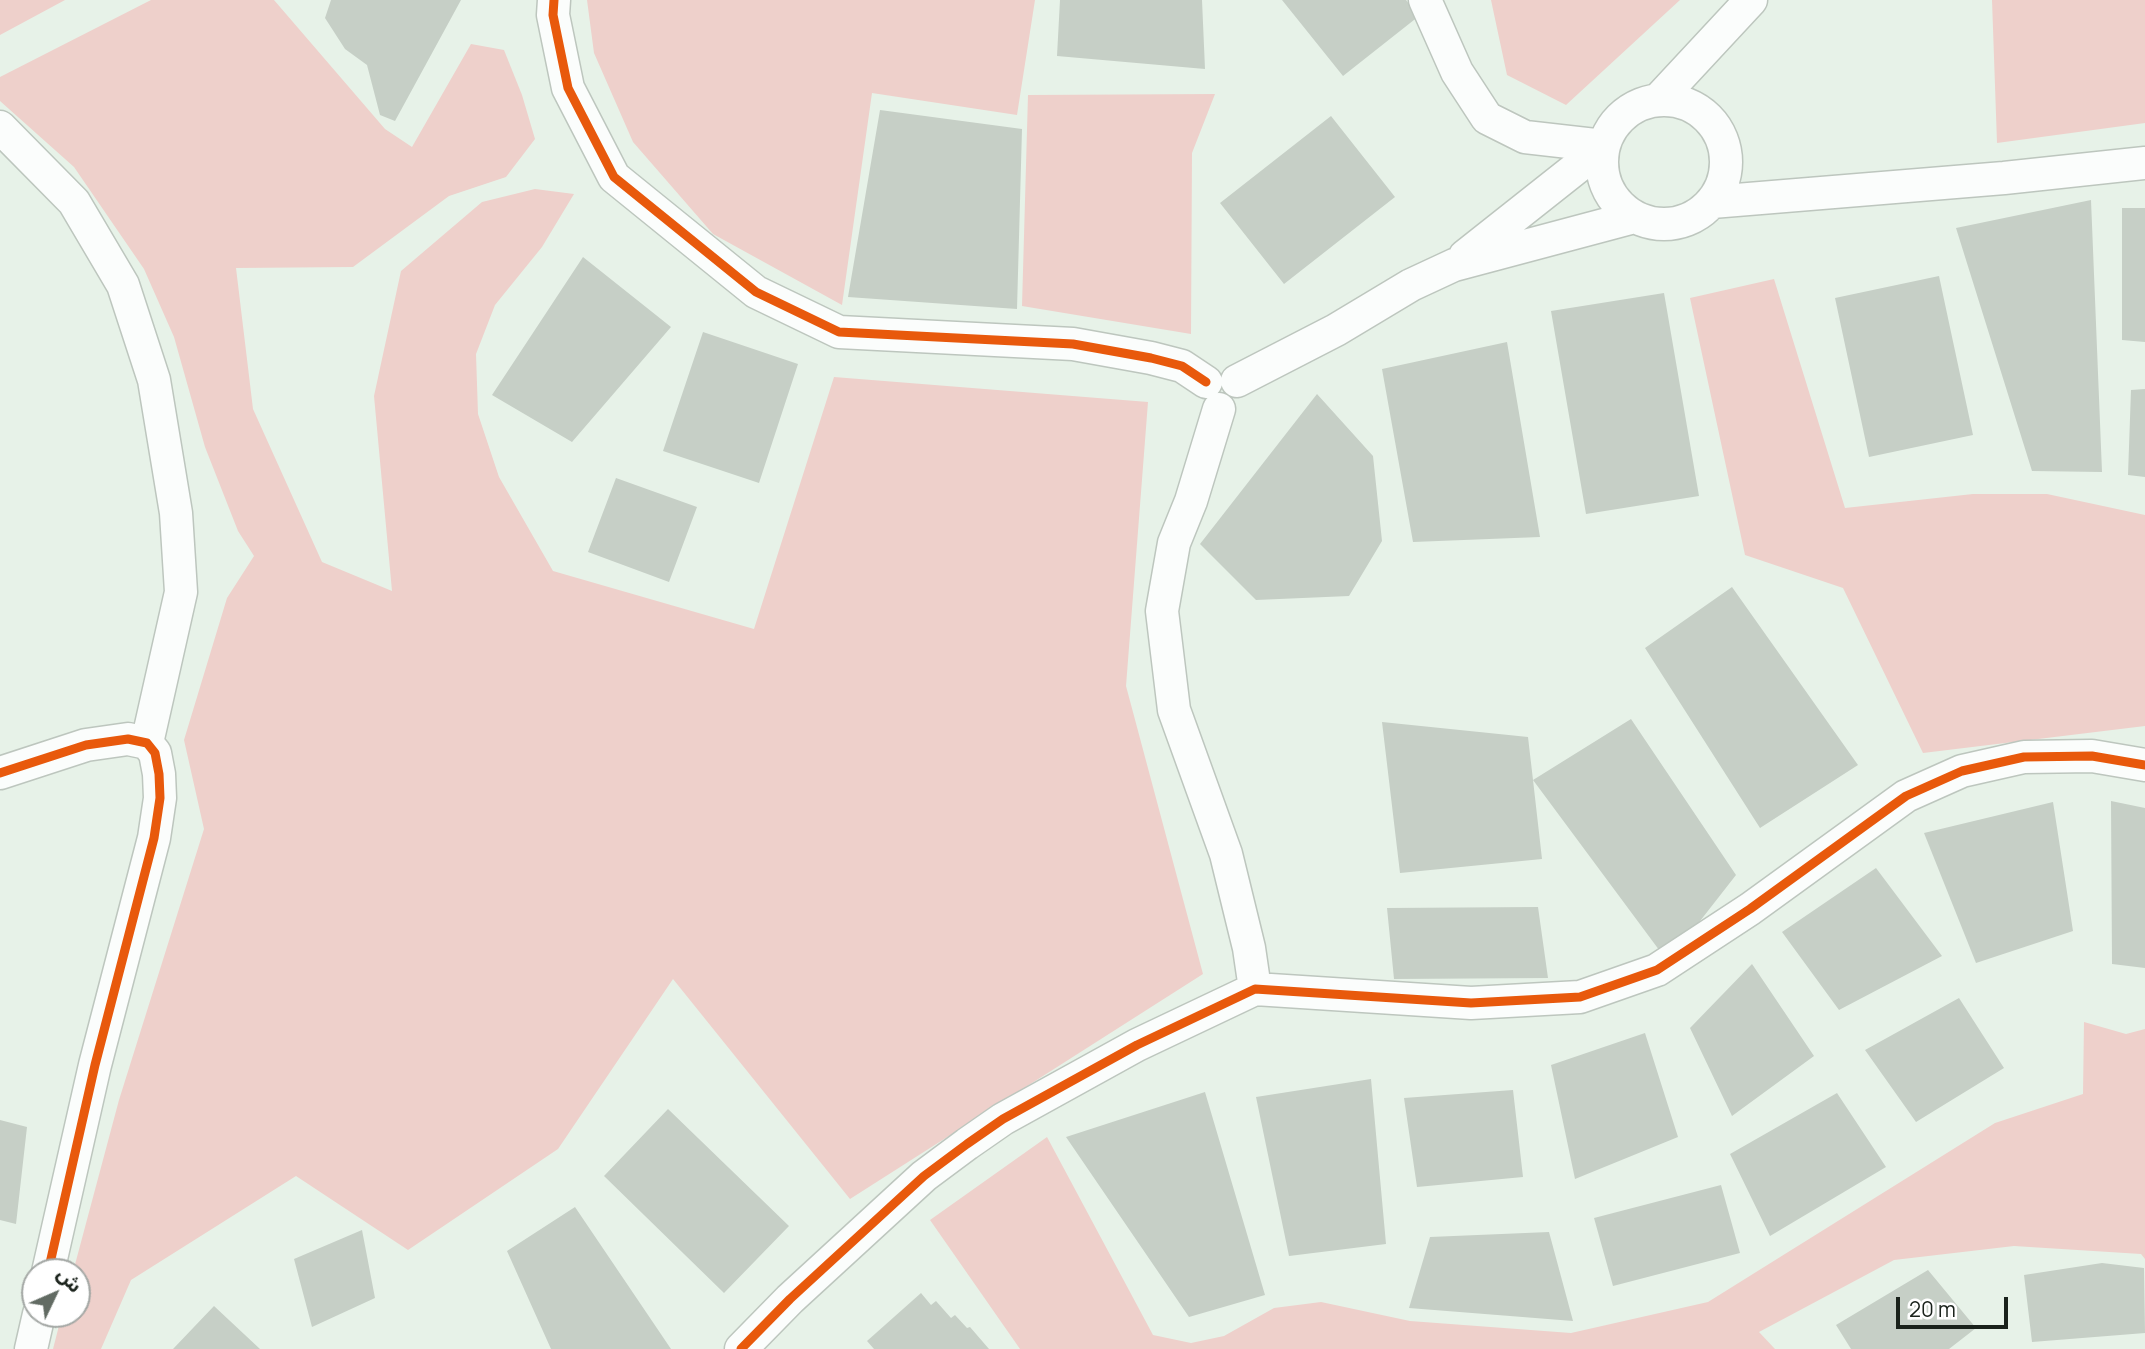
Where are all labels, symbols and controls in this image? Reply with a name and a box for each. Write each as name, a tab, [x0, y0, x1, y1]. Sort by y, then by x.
north arrow	[21, 1258, 91, 1328]
text: ش	[51, 1261, 88, 1298]
scale bar	[1900, 1282, 2012, 1326]
text: 20 m	[1909, 1295, 1956, 1323]

